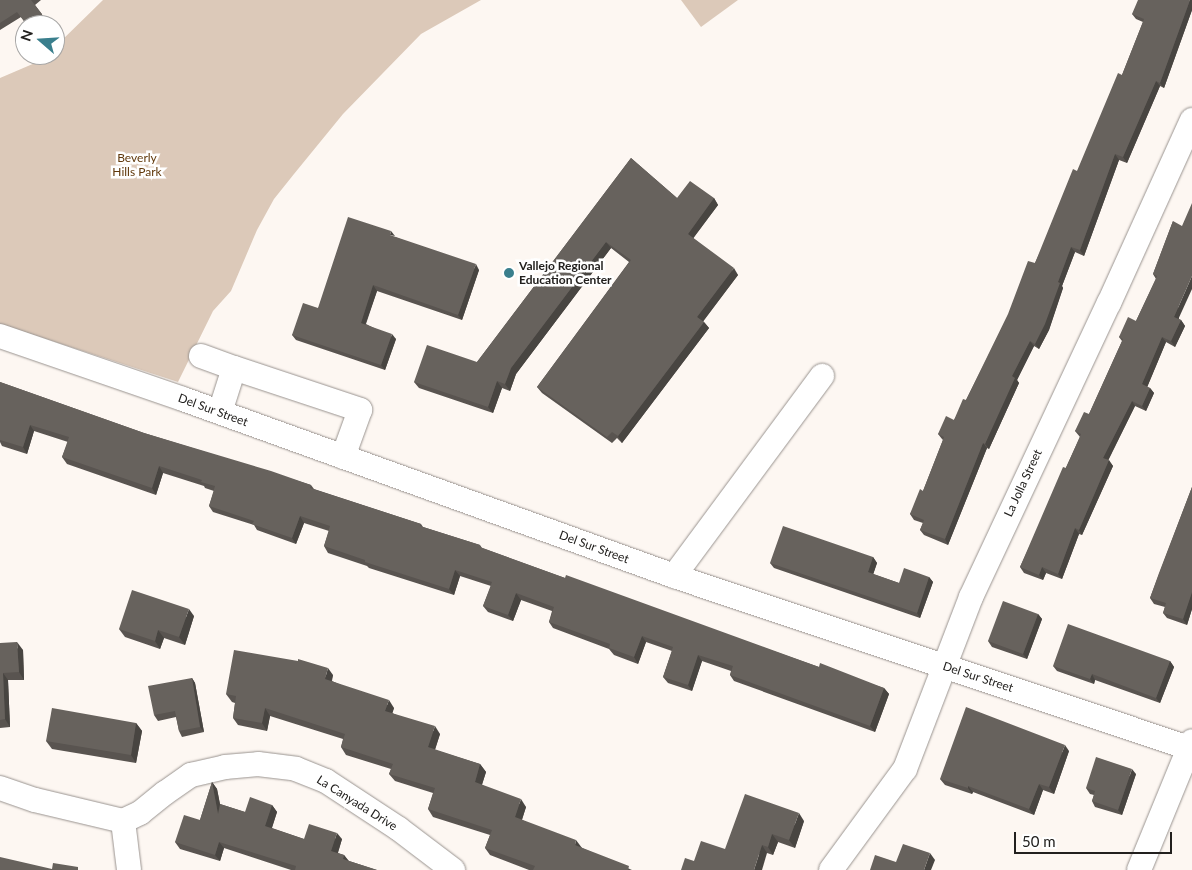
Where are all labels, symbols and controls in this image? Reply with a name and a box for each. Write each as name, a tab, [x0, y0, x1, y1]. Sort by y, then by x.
north arrow	[15, 15, 65, 65]
text: N	[16, 27, 36, 43]
park label: Beverly Hills Park	[112, 151, 162, 179]
place label: Vallejo Regional Education Center	[519, 259, 612, 287]
marker: Vallejo Regional Education Center	[503, 267, 515, 279]
street label: Del Sur Street	[176, 391, 250, 429]
street label: La Jolla Street	[1001, 447, 1045, 519]
street label: Del Sur Street	[557, 528, 631, 566]
street label: Del Sur Street	[941, 659, 1015, 695]
street label: La Canyada Drive	[314, 772, 400, 834]
scale bar	[1017, 822, 1174, 854]
text: 50 m	[1022, 832, 1056, 850]

